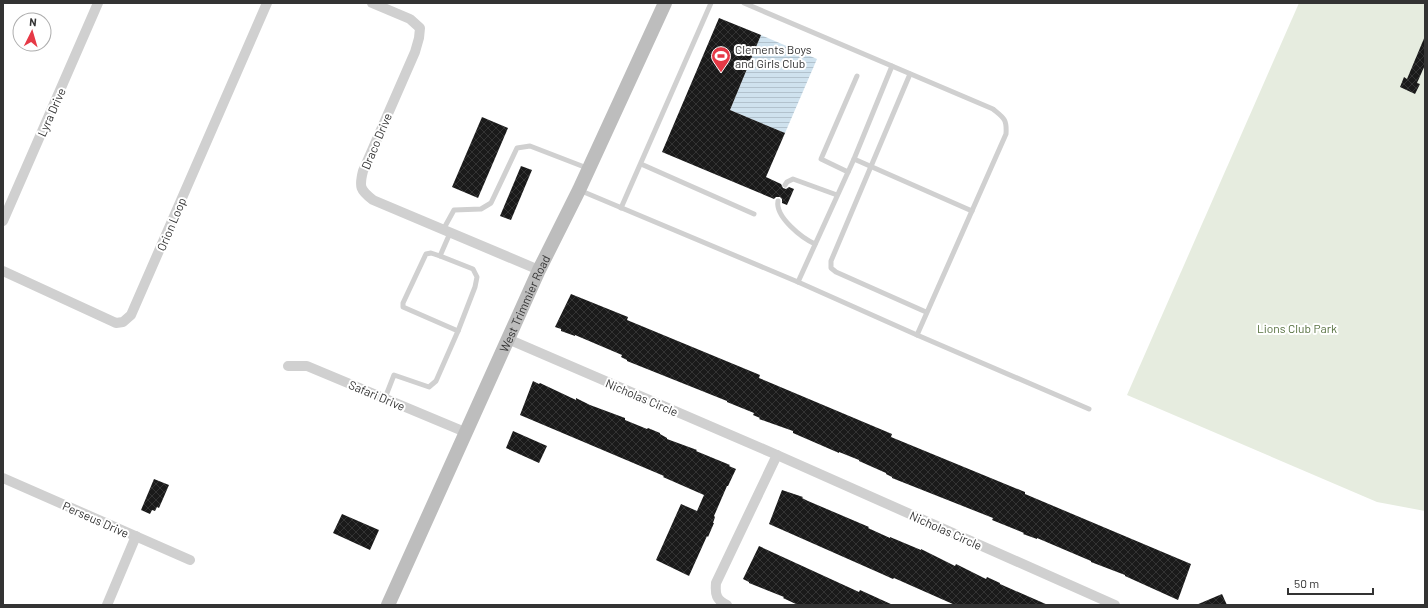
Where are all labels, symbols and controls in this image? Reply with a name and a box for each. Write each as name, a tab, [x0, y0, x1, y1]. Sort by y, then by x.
north arrow	[12, 12, 52, 52]
text: N	[29, 15, 37, 28]
place label: Clements Boys and Girls Club	[735, 42, 812, 70]
sports icon: Clements Boys and Girls Club	[710, 45, 732, 73]
street label: Lyra Drive	[34, 85, 68, 139]
street label: Draco Drive	[358, 111, 394, 171]
street label: Orion Loop	[153, 195, 189, 253]
street label: West Trimmier Road	[496, 252, 552, 354]
park label: Lions Club Park	[1257, 321, 1337, 335]
street label: Nicholas Circle	[604, 375, 680, 419]
street label: Safari Drive	[347, 377, 407, 413]
street label: Perseus Drive	[61, 498, 131, 540]
street label: Nicholas Circle	[908, 508, 984, 552]
scale bar	[1288, 570, 1373, 596]
text: 50 m	[1294, 576, 1319, 590]

